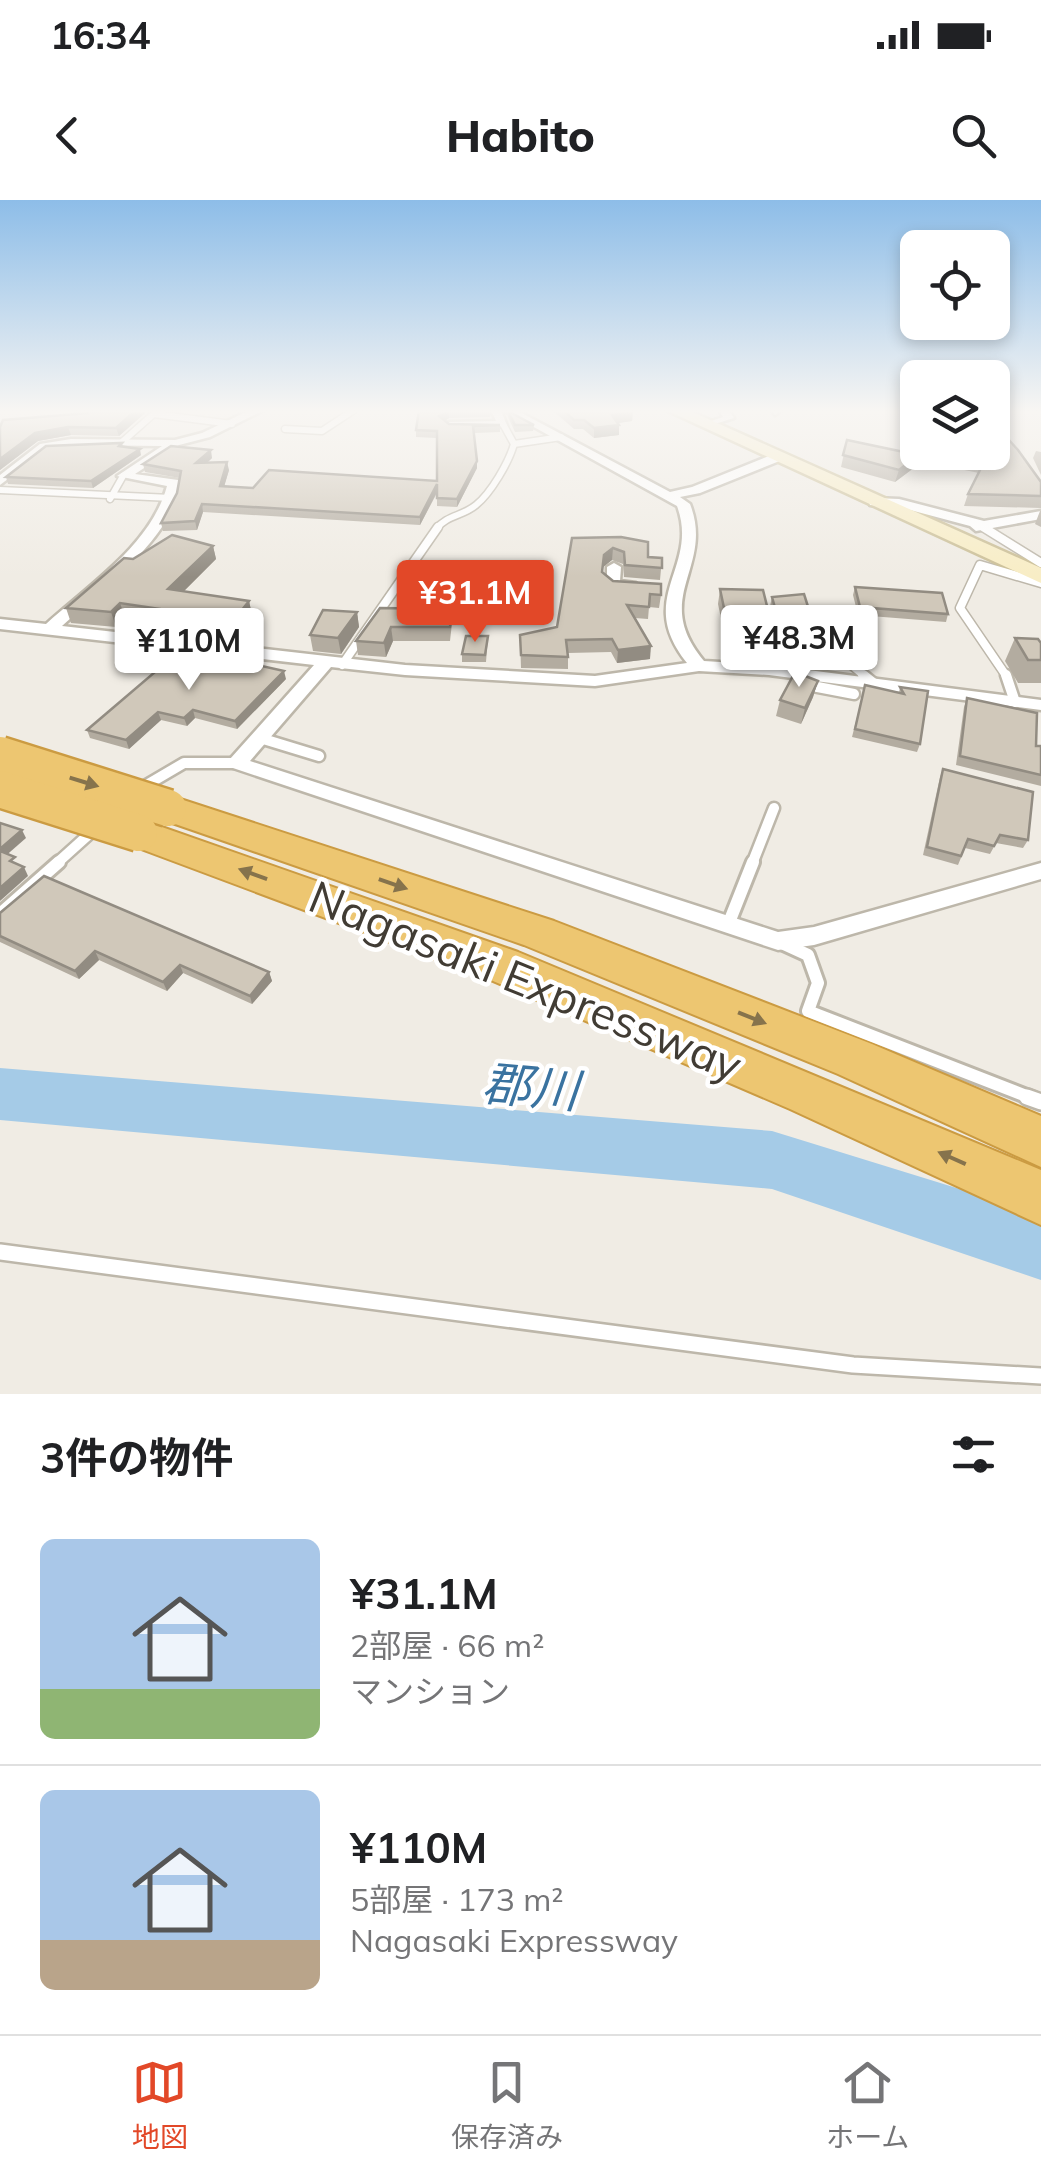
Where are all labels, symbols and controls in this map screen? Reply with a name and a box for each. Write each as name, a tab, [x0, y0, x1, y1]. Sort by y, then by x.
text: 16:34	[50, 11, 151, 59]
text: Habito	[446, 107, 595, 163]
icon: back	[40, 108, 95, 163]
icon: search	[946, 108, 1001, 163]
map controls	[900, 230, 1010, 470]
button: locate	[900, 230, 1010, 340]
button: layers	[900, 360, 1010, 470]
pin: ¥31.1M	[394, 560, 556, 645]
text: ¥31.1M	[419, 572, 531, 612]
pin: ¥48.3M	[718, 605, 880, 690]
pin: ¥110M	[119, 608, 259, 693]
text: ¥48.3M	[743, 617, 855, 657]
text: ¥110M	[137, 620, 241, 660]
one-way arrow	[69, 775, 99, 790]
one-way arrow	[238, 866, 268, 881]
street label: Nagasaki Expressway	[302, 868, 750, 1092]
one-way arrow	[378, 877, 408, 892]
one-way arrow	[738, 1011, 768, 1027]
water label: 郡川	[481, 1052, 586, 1121]
one-way arrow	[937, 1150, 967, 1166]
icon: filters	[946, 1427, 1001, 1482]
text: 3件の物件	[40, 1431, 233, 1484]
text: ¥31.1M	[350, 1567, 498, 1620]
icon: home	[120, 1579, 240, 1699]
text: 2部屋 · 66 m²	[350, 1625, 544, 1665]
text: マンション	[350, 1671, 510, 1711]
text: ¥110M	[350, 1821, 487, 1874]
icon: home	[120, 1830, 240, 1950]
text: 5部屋 · 173 m²	[350, 1879, 564, 1919]
text: Nagasaki Expressway	[350, 1920, 678, 1960]
tab: 地図	[132, 2055, 188, 2155]
tab: 保存済み	[451, 2055, 563, 2155]
tab: ホーム	[826, 2055, 909, 2155]

